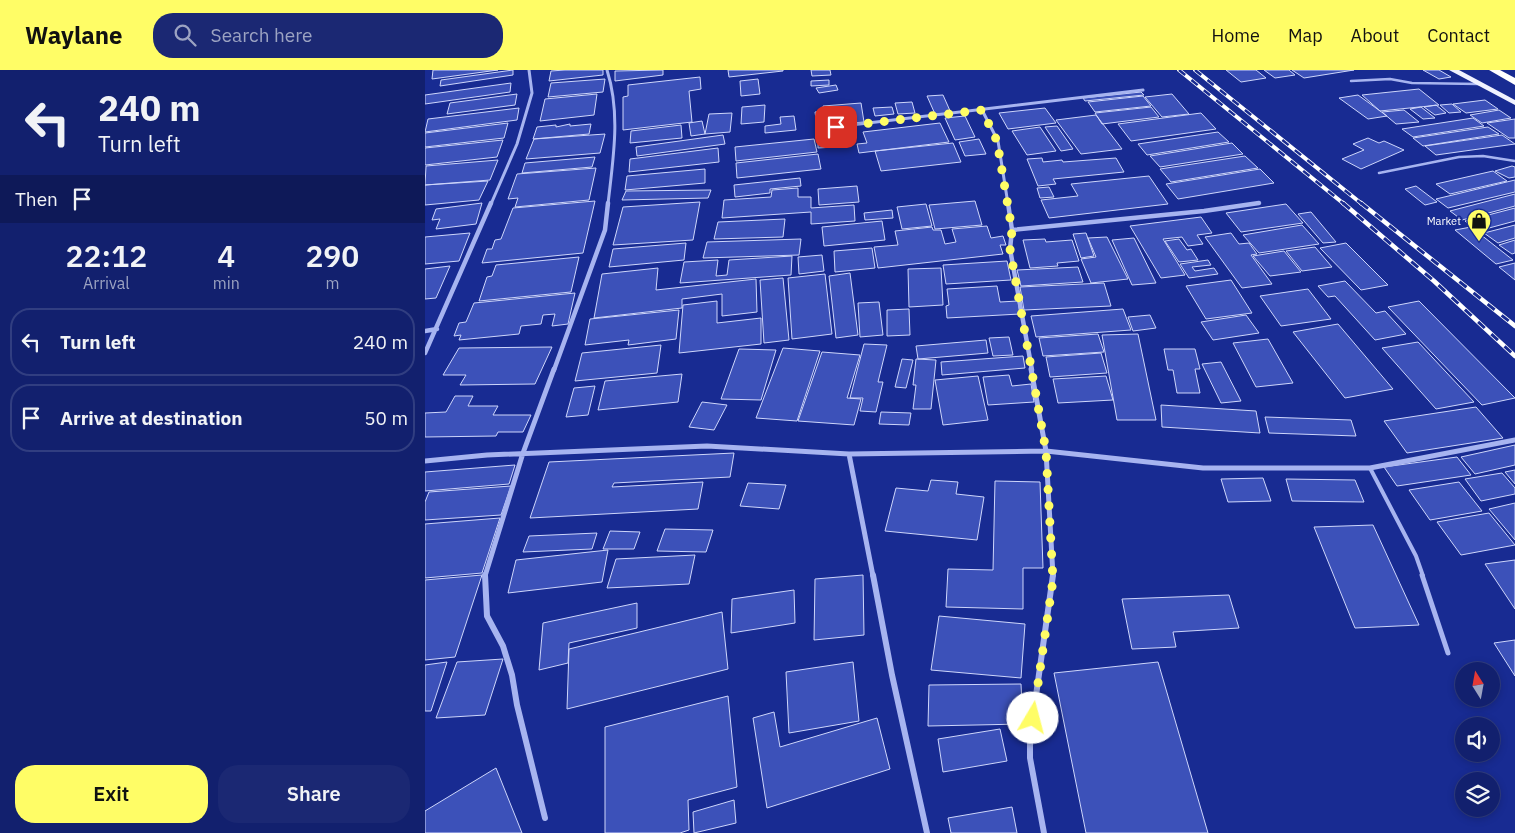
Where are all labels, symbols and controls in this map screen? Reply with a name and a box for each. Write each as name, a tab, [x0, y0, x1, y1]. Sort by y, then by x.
search box	[153, 13, 503, 58]
text: Waylane	[25, 19, 123, 51]
icon: search	[171, 21, 199, 49]
text: Search here	[211, 23, 312, 47]
text: Home	[1212, 24, 1260, 47]
text: Map	[1288, 24, 1323, 47]
text: About	[1351, 24, 1399, 47]
text: Contact	[1427, 24, 1490, 47]
text: 240 m	[98, 85, 201, 131]
icon: left	[15, 90, 80, 155]
pin	[815, 106, 857, 148]
icon: arrive	[822, 113, 850, 141]
text: Turn left	[98, 129, 181, 158]
icon: arrive	[68, 185, 96, 213]
text: Then	[15, 187, 58, 211]
shop icon: Market	[1466, 208, 1492, 242]
place label: Market	[1427, 214, 1461, 228]
text: 22:12	[66, 236, 147, 275]
text: 4	[217, 236, 235, 275]
text: 290	[305, 236, 359, 275]
text: Arrival	[83, 273, 130, 293]
text: min	[213, 273, 240, 293]
text: m	[325, 273, 339, 293]
icon: left	[17, 328, 45, 356]
text: Turn left	[60, 330, 136, 354]
text: 240 m	[353, 330, 408, 354]
icon: arrive	[17, 404, 45, 432]
text: Arrive at destination	[60, 406, 243, 430]
text: 50 m	[364, 406, 408, 430]
north arrow	[1455, 662, 1500, 708]
map controls	[1455, 662, 1500, 817]
position arrow	[1006, 691, 1058, 743]
button: sound	[1455, 717, 1500, 762]
button: Exit	[15, 765, 208, 823]
button: Share	[218, 765, 410, 823]
button: layers	[1455, 772, 1500, 817]

